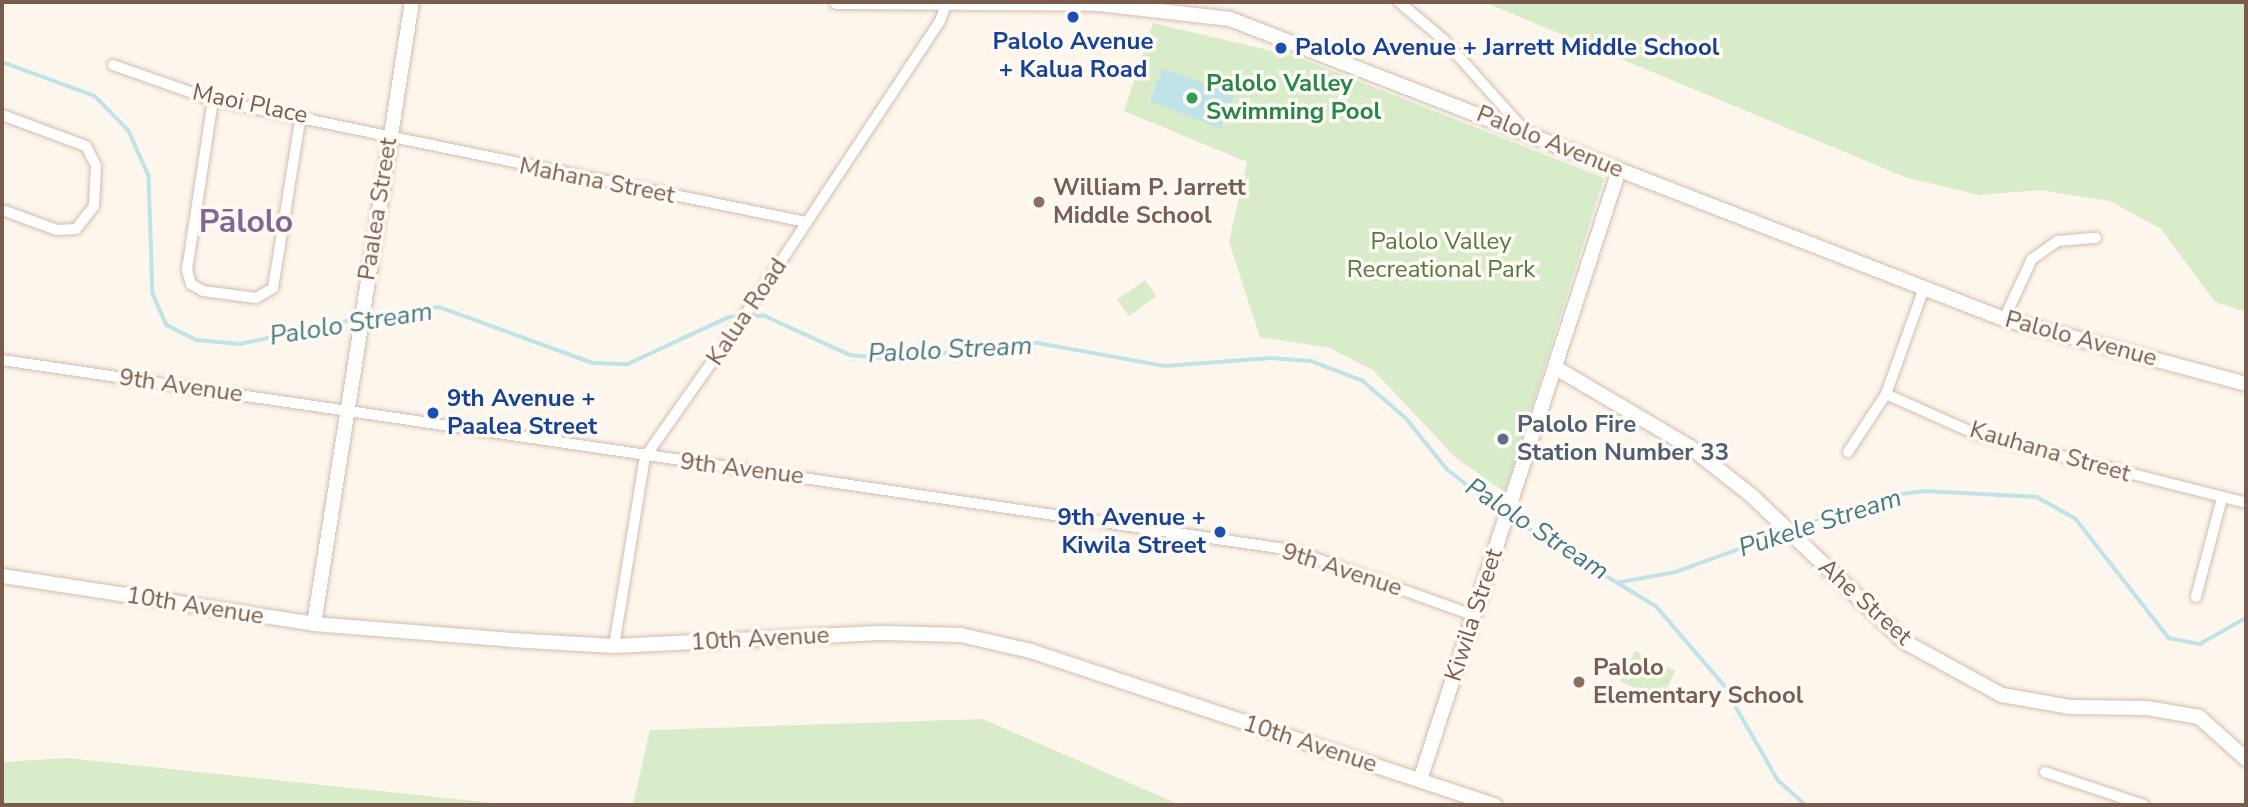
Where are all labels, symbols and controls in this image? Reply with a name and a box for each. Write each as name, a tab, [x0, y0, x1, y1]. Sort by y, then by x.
marker: Palolo Avenue + Kalua Road	[1065, 9, 1081, 25]
place label: Palolo Avenue + Kalua Road	[993, 28, 1153, 84]
place label: Palolo Avenue + Jarrett Middle School	[1295, 34, 1719, 62]
marker: Palolo Avenue + Jarrett Middle School	[1273, 40, 1289, 56]
place label: Palolo Valley Swimming Pool	[1206, 70, 1381, 126]
street label: Maoi Place	[190, 78, 310, 130]
marker: Palolo Valley Swimming Pool	[1184, 90, 1200, 106]
street label: Palolo Avenue	[1472, 99, 1628, 185]
street label: Paalea Street	[353, 136, 403, 282]
street label: Mahana Street	[517, 152, 677, 210]
place label: William P. Jarrett Middle School	[1053, 174, 1246, 230]
marker: William P. Jarrett Middle School	[1031, 194, 1047, 210]
district label: Pālolo	[199, 203, 293, 241]
park label: Palolo Valley Recreational Park	[1347, 228, 1535, 284]
street label: Kalua Road	[701, 253, 793, 371]
water label: Palolo Stream	[267, 296, 435, 352]
street label: Palolo Avenue	[2002, 305, 2160, 373]
water label: Palolo Stream	[867, 330, 1033, 370]
street label: 9th Avenue	[117, 363, 245, 409]
place label: 9th Avenue + Paalea Street	[447, 385, 597, 441]
marker: 9th Avenue + Paalea Street	[425, 405, 441, 421]
place label: Palolo Fire Station Number 33	[1517, 411, 1729, 467]
street label: Kauhana Street	[1966, 415, 2134, 489]
marker: Palolo Fire Station Number 33	[1495, 431, 1511, 447]
street label: 9th Avenue	[679, 447, 805, 491]
water label: Palolo Stream	[1460, 471, 1614, 587]
water label: Pūkele Stream	[1735, 482, 1905, 564]
place label: 9th Avenue + Kiwila Street	[1057, 504, 1206, 560]
marker: 9th Avenue + Kiwila Street	[1212, 524, 1228, 540]
street label: 9th Avenue	[1278, 537, 1406, 603]
street label: Kiwila Street	[1439, 545, 1509, 685]
street label: Ahe Street	[1812, 553, 1918, 651]
street label: 10th Avenue	[124, 581, 266, 631]
street label: 10th Avenue	[690, 621, 830, 657]
place label: Palolo Elementary School	[1593, 654, 1803, 710]
marker: Palolo Elementary School	[1571, 674, 1587, 690]
street label: 10th Avenue	[1240, 709, 1380, 779]

